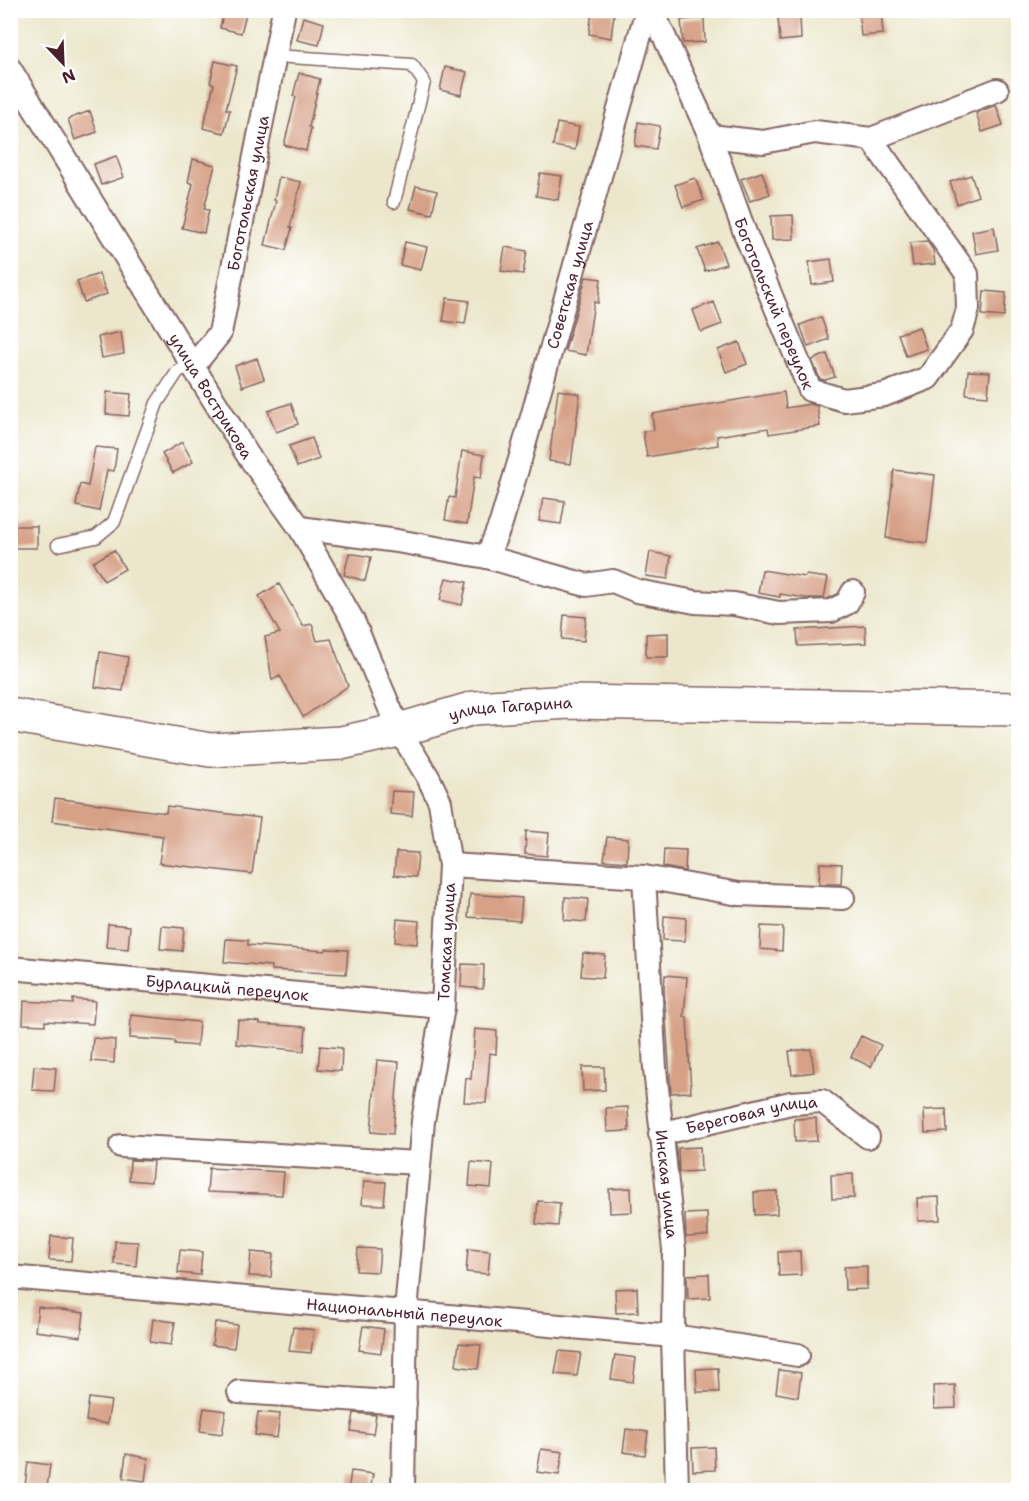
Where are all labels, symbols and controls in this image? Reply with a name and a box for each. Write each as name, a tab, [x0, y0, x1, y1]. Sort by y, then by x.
north arrow	[33, 33, 93, 93]
text: N	[59, 64, 79, 88]
street label: Боготольская улица	[223, 113, 274, 273]
street label: Боготольский переулок	[729, 214, 819, 393]
street label: Советская улица	[542, 218, 598, 351]
street label: улица Вострикова	[164, 329, 258, 463]
street label: улица Гагарина	[446, 692, 573, 726]
street label: Томская улица	[433, 882, 460, 1002]
street label: Бурлацкий переулок	[144, 970, 310, 1006]
street label: Береговая улица	[684, 1091, 818, 1139]
street label: Инская улица	[650, 1129, 683, 1240]
street label: Национальный переулок	[305, 1293, 504, 1332]

